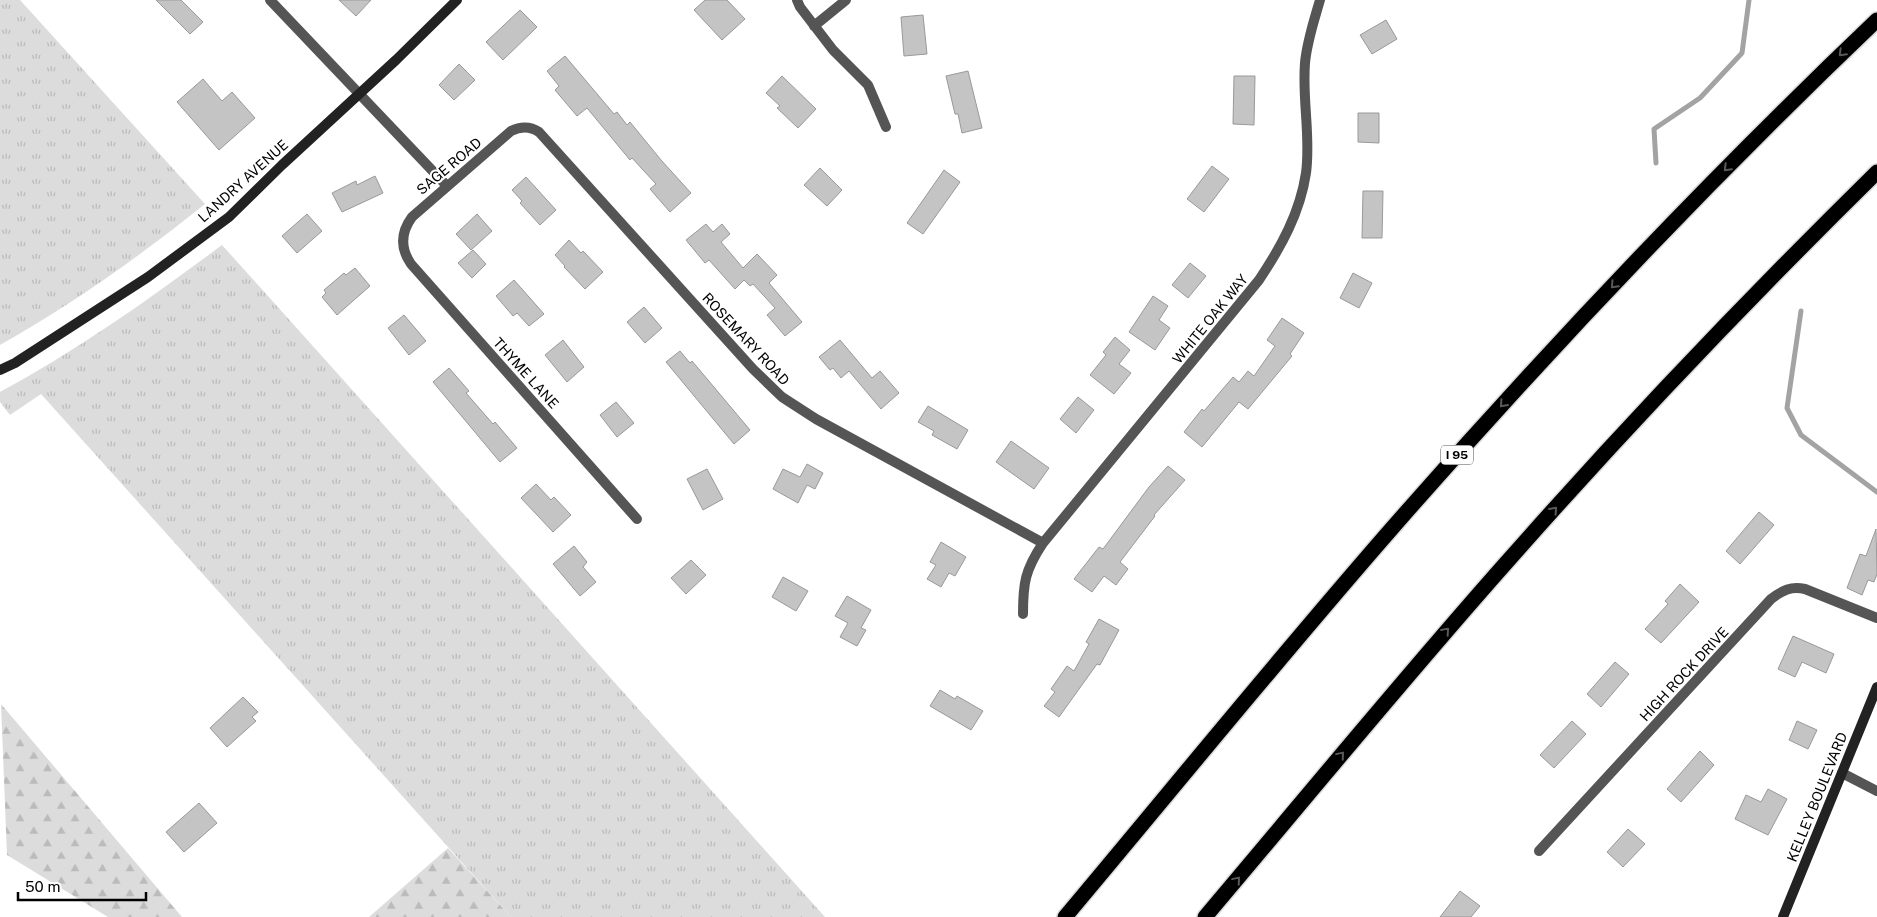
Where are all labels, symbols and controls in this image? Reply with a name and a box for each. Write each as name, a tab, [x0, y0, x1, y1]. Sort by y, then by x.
one-way arrow	[1839, 48, 1848, 57]
street label: SAGE ROAD	[413, 134, 485, 198]
street label: LANDRY AVENUE	[195, 137, 291, 225]
one-way arrow	[1724, 162, 1733, 171]
street label: WHITE OAK WAY	[1169, 271, 1251, 367]
one-way arrow	[1611, 279, 1620, 288]
street label: ROSEMARY ROAD	[699, 290, 793, 388]
street label: THYME LANE	[490, 334, 562, 412]
one-way arrow	[1500, 398, 1509, 407]
road number: I 95	[1441, 446, 1473, 464]
one-way arrow	[1548, 506, 1557, 515]
street label: HIGH ROCK DRIVE	[1636, 624, 1732, 724]
one-way arrow	[1441, 628, 1450, 637]
street label: KELLEY BOULEVARD	[1784, 730, 1850, 864]
one-way arrow	[1336, 752, 1345, 761]
scale bar	[18, 870, 145, 902]
one-way arrow	[1231, 876, 1240, 885]
text: 50 m	[25, 878, 60, 895]

